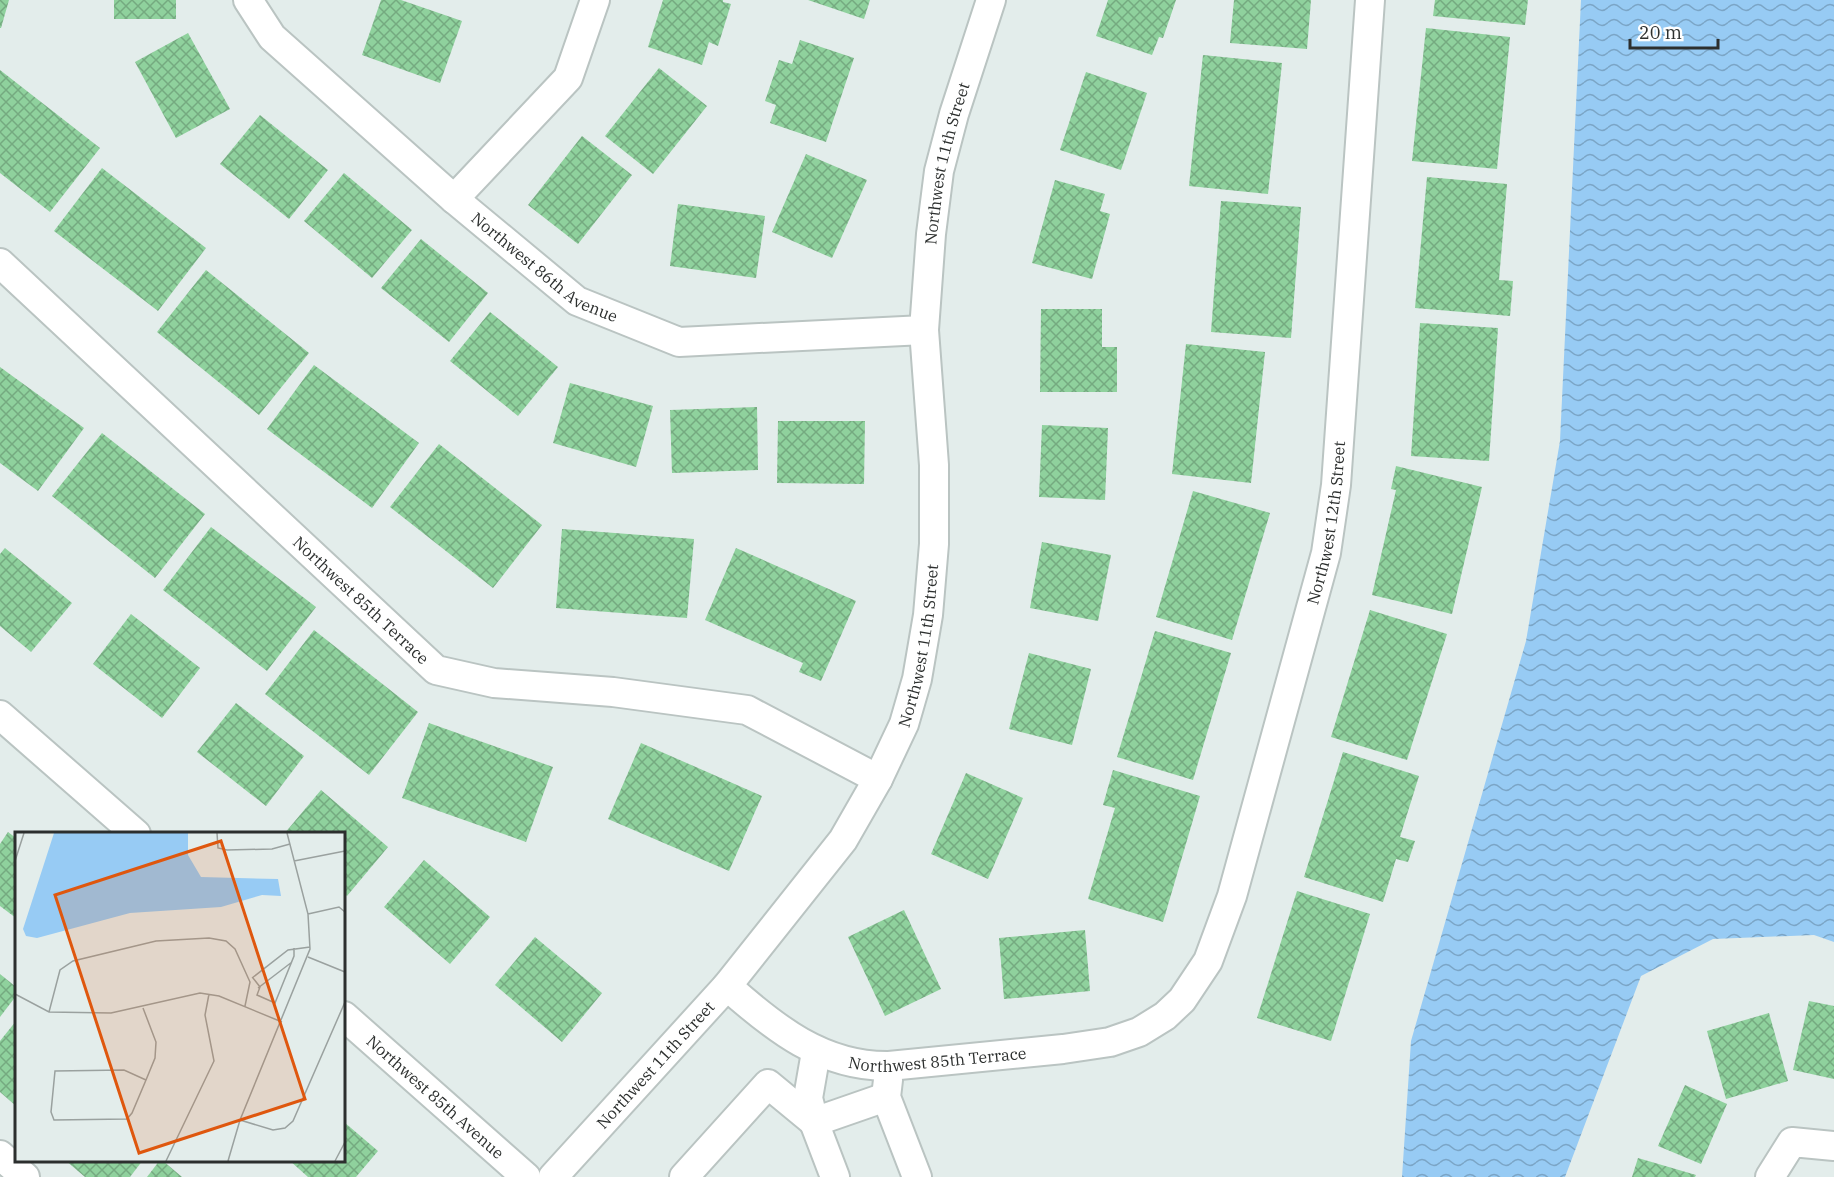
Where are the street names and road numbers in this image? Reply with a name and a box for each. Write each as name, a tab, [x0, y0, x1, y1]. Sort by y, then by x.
street label: Northwest 11th Street	[920, 79, 974, 245]
street label: Northwest 86th Avenue	[467, 208, 621, 326]
street label: Northwest 12th Street	[1302, 440, 1349, 607]
street label: Northwest 85th Terrace	[289, 532, 433, 668]
street label: Northwest 11th Street	[894, 563, 942, 730]
street label: Northwest 11th Street	[592, 996, 719, 1133]
street label: Northwest 85th Avenue	[362, 1031, 508, 1163]
street label: Northwest 85th Terrace	[847, 1043, 1027, 1076]

